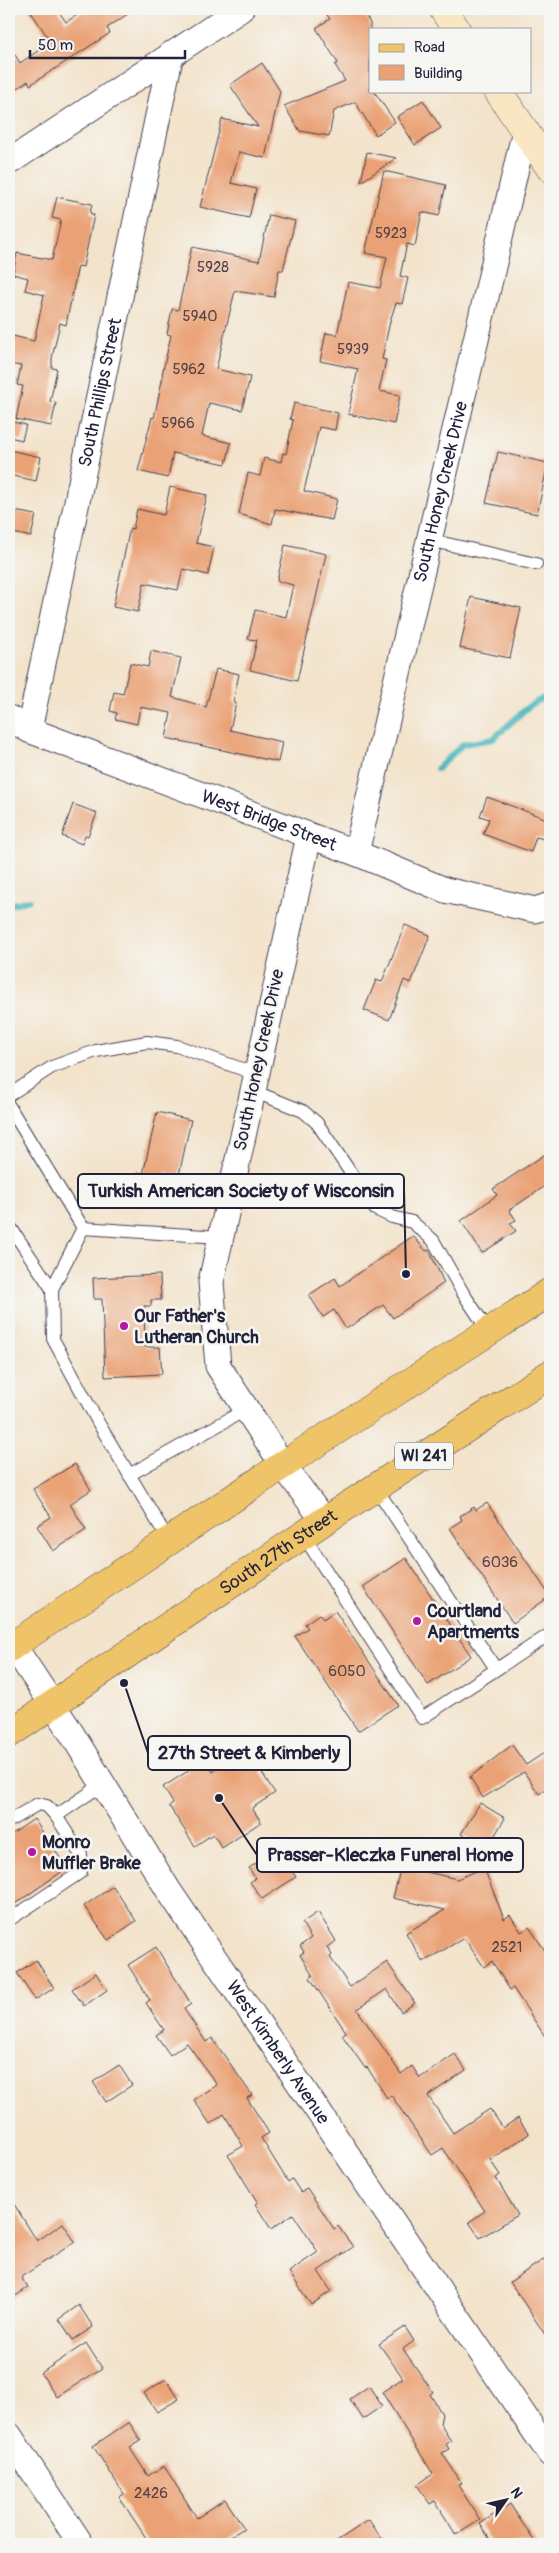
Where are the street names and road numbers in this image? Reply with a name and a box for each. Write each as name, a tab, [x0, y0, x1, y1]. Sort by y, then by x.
street label: South Phillips Street	[73, 315, 127, 469]
street label: South Honey Creek Drive	[408, 399, 473, 585]
street label: West Bridge Street	[198, 784, 341, 857]
street label: South Honey Creek Drive	[229, 967, 290, 1153]
road number: WI 241	[395, 1442, 453, 1470]
street label: South 27th Street	[215, 1504, 342, 1600]
street label: West Kimberly Avenue	[221, 1976, 335, 2129]

